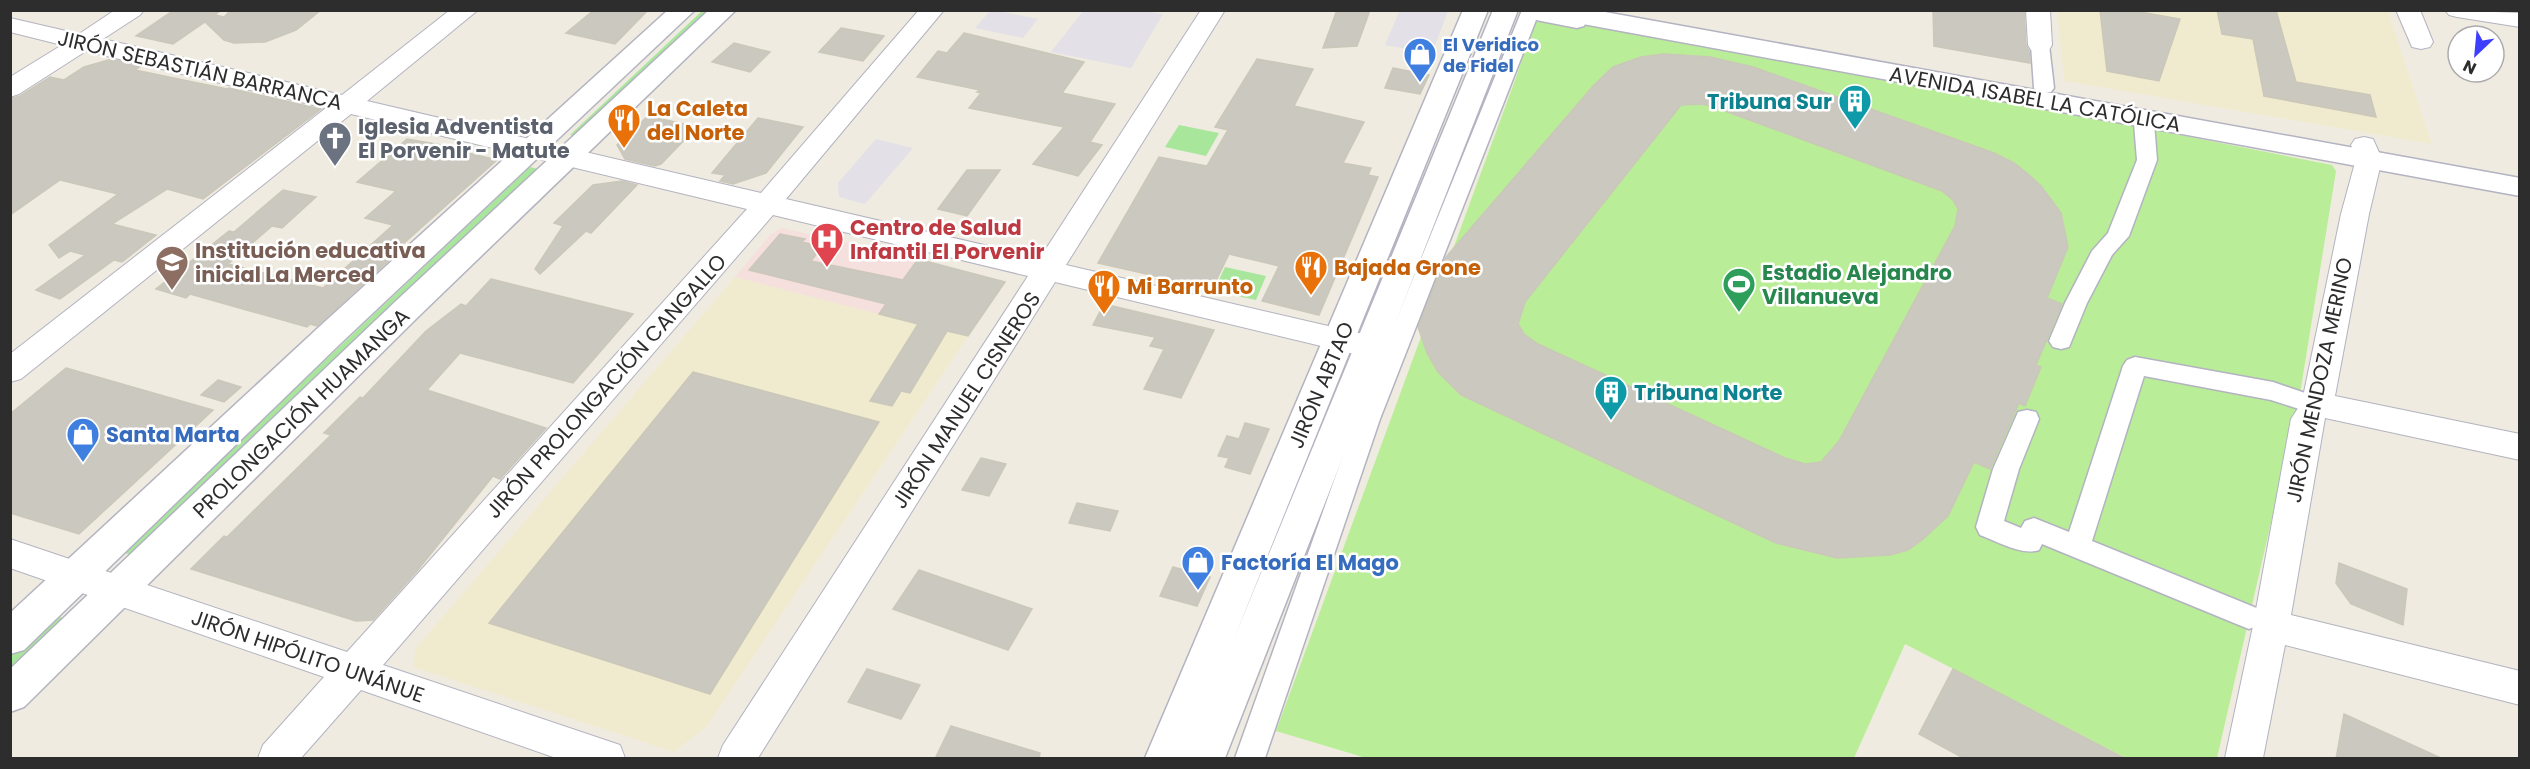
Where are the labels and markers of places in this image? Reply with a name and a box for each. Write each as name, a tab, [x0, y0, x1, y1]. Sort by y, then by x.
place label: El Veridico de Fidel	[1443, 32, 1539, 78]
shop icon: El Veridico de Fidel	[1402, 36, 1438, 83]
building icon: Tribuna Sur	[1837, 83, 1873, 130]
place label: Tribuna Sur	[1707, 87, 1832, 116]
place label: La Caleta del Norte	[647, 94, 748, 147]
restaurant icon: La Caleta del Norte	[606, 102, 642, 149]
place label: Iglesia Adventista El Porvenir - Matute	[358, 112, 570, 165]
church icon: Iglesia Adventista El Porvenir - Matute	[317, 120, 353, 167]
place label: Centro de Salud Infantil El Porvenir	[850, 213, 1045, 266]
hospital icon: Centro de Salud Infantil El Porvenir	[809, 221, 845, 268]
place label: Institución educativa inicial La Merced	[195, 236, 426, 289]
school or university icon: Institución educativa inicial La Merced	[154, 244, 190, 291]
restaurant icon: Bajada Grone	[1293, 249, 1329, 296]
place label: Bajada Grone	[1334, 253, 1481, 282]
place label: Estadio Alejandro Villanueva	[1762, 258, 1952, 311]
sports icon: Estadio Alejandro Villanueva	[1721, 266, 1757, 313]
restaurant icon: Mi Barrunto	[1086, 268, 1122, 315]
place label: Mi Barrunto	[1127, 272, 1253, 301]
building icon: Tribuna Norte	[1593, 374, 1629, 421]
place label: Tribuna Norte	[1634, 378, 1783, 407]
shop icon: Santa Marta	[65, 416, 101, 463]
place label: Santa Marta	[106, 420, 240, 449]
shop icon: Factoría El Mago	[1180, 544, 1216, 591]
place label: Factoría El Mago	[1221, 548, 1399, 577]

